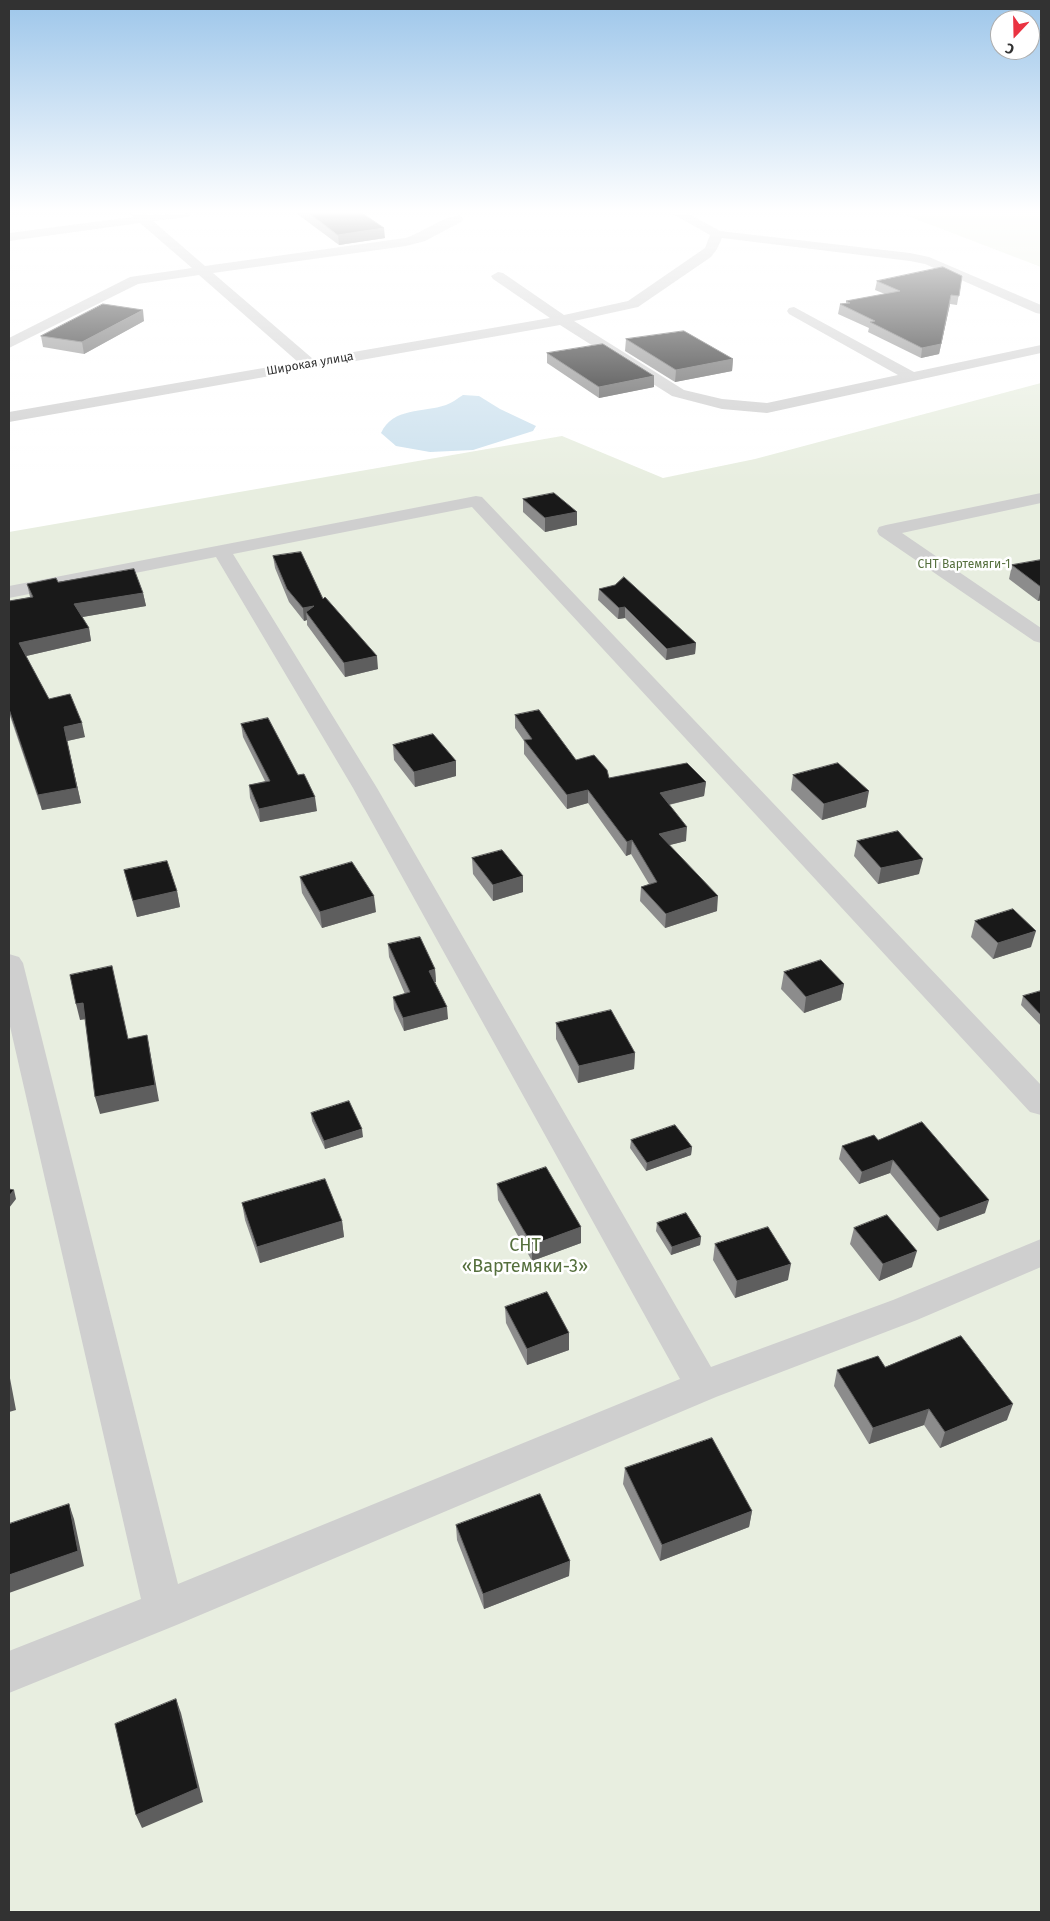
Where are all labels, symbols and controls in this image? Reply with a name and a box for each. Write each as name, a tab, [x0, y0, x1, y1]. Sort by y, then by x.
north arrow	[990, 10, 1040, 60]
text: С	[1003, 39, 1017, 58]
street label: Широкая улица	[265, 349, 355, 379]
park label: СНТ Вартемяги-1	[918, 558, 1010, 572]
park label: СНТ «Вартемяки-3»	[462, 1235, 588, 1278]

